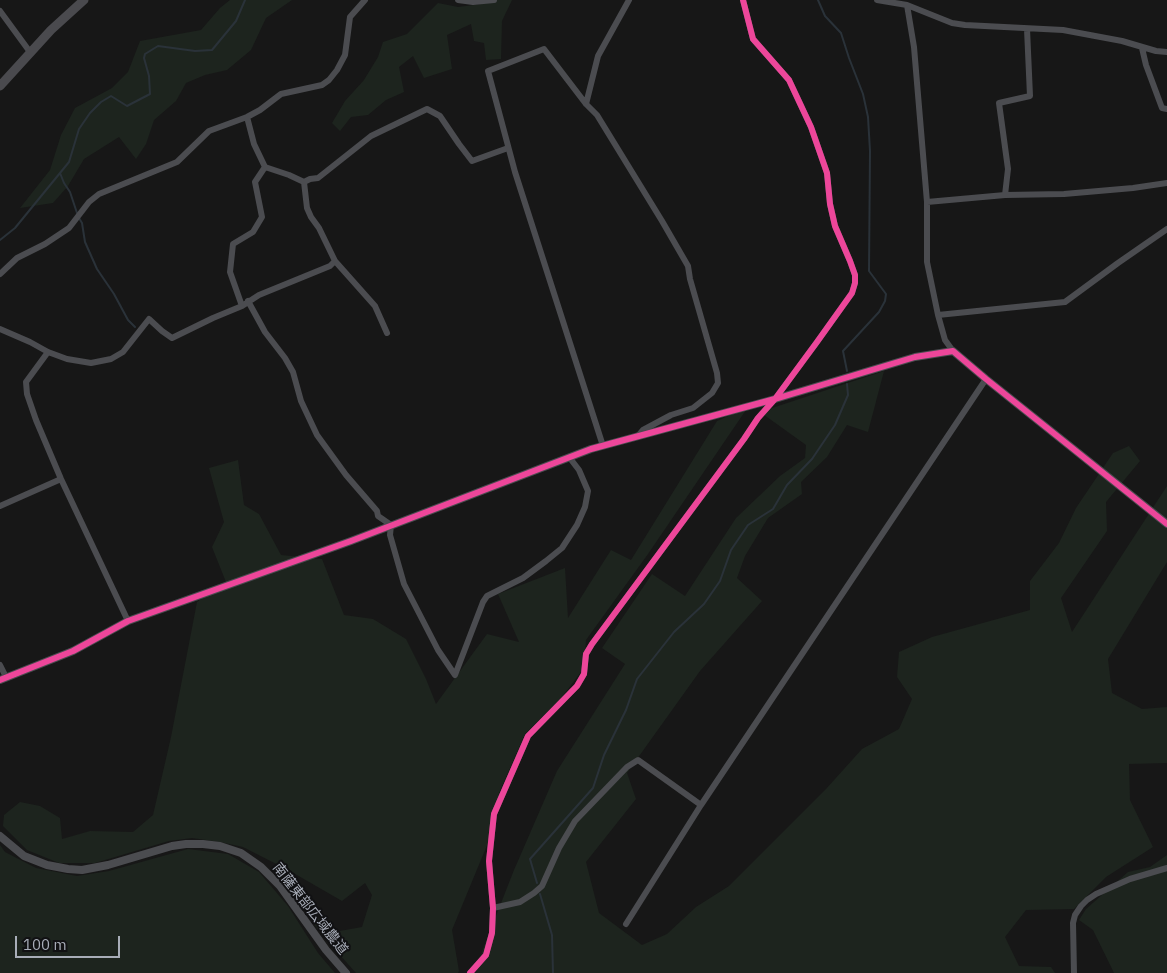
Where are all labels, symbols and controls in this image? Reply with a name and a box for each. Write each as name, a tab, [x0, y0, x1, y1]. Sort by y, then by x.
street label: 南薩東部広域農道	[269, 860, 351, 958]
scale bar	[18, 926, 122, 958]
text: 100 m	[23, 935, 67, 954]

